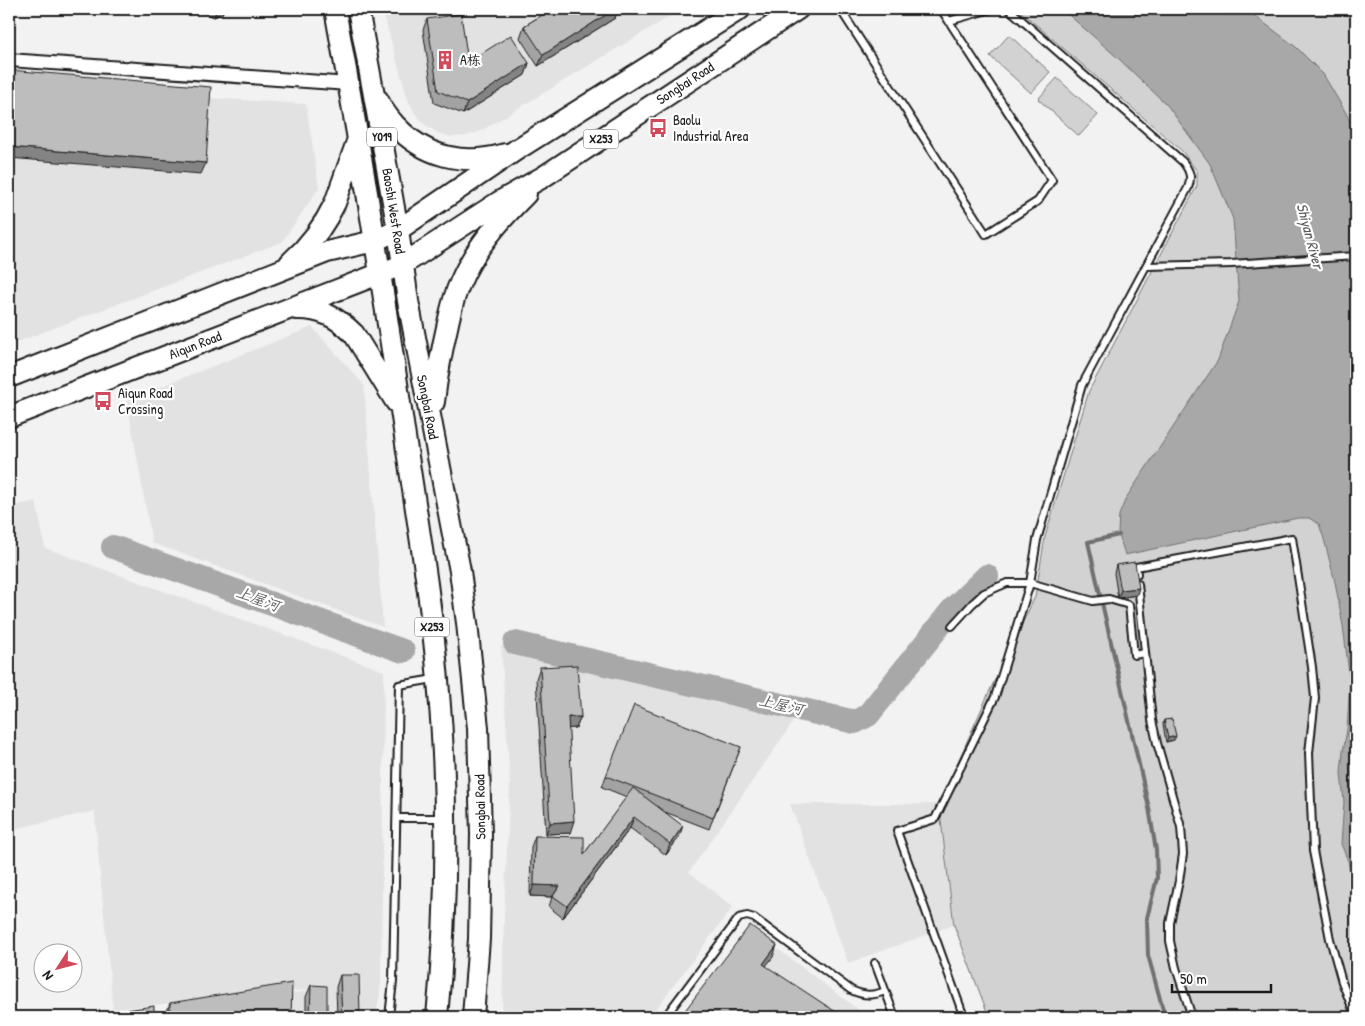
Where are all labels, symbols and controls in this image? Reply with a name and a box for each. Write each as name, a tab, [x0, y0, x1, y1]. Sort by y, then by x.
building icon: A栋	[434, 49, 456, 71]
place label: A栋	[460, 50, 481, 69]
street label: Songbai Road	[652, 57, 718, 109]
place label: Baolu Industrial Area	[673, 110, 749, 145]
bus stop icon: Baolu Industrial Area	[647, 117, 669, 139]
road number: Y019	[367, 128, 397, 146]
road number: X253	[584, 130, 618, 148]
street label: Baoshi West Road	[378, 167, 411, 256]
water label: Shiyan River	[1292, 201, 1330, 273]
street label: Aiqun Road	[166, 326, 225, 364]
street label: Songbai Road	[412, 373, 444, 441]
place label: Aiqun Road Crossing	[118, 383, 173, 419]
bus stop icon: Aiqun Road Crossing	[92, 390, 114, 412]
water label: 上屋河	[233, 581, 286, 617]
road number: X253	[414, 618, 450, 636]
water label: 上屋河	[757, 689, 808, 720]
street label: Songbai Road	[469, 774, 491, 840]
north arrow	[32, 944, 82, 994]
scale bar	[1172, 961, 1271, 993]
text: N	[37, 967, 57, 985]
text: 50 m	[1180, 968, 1207, 989]

